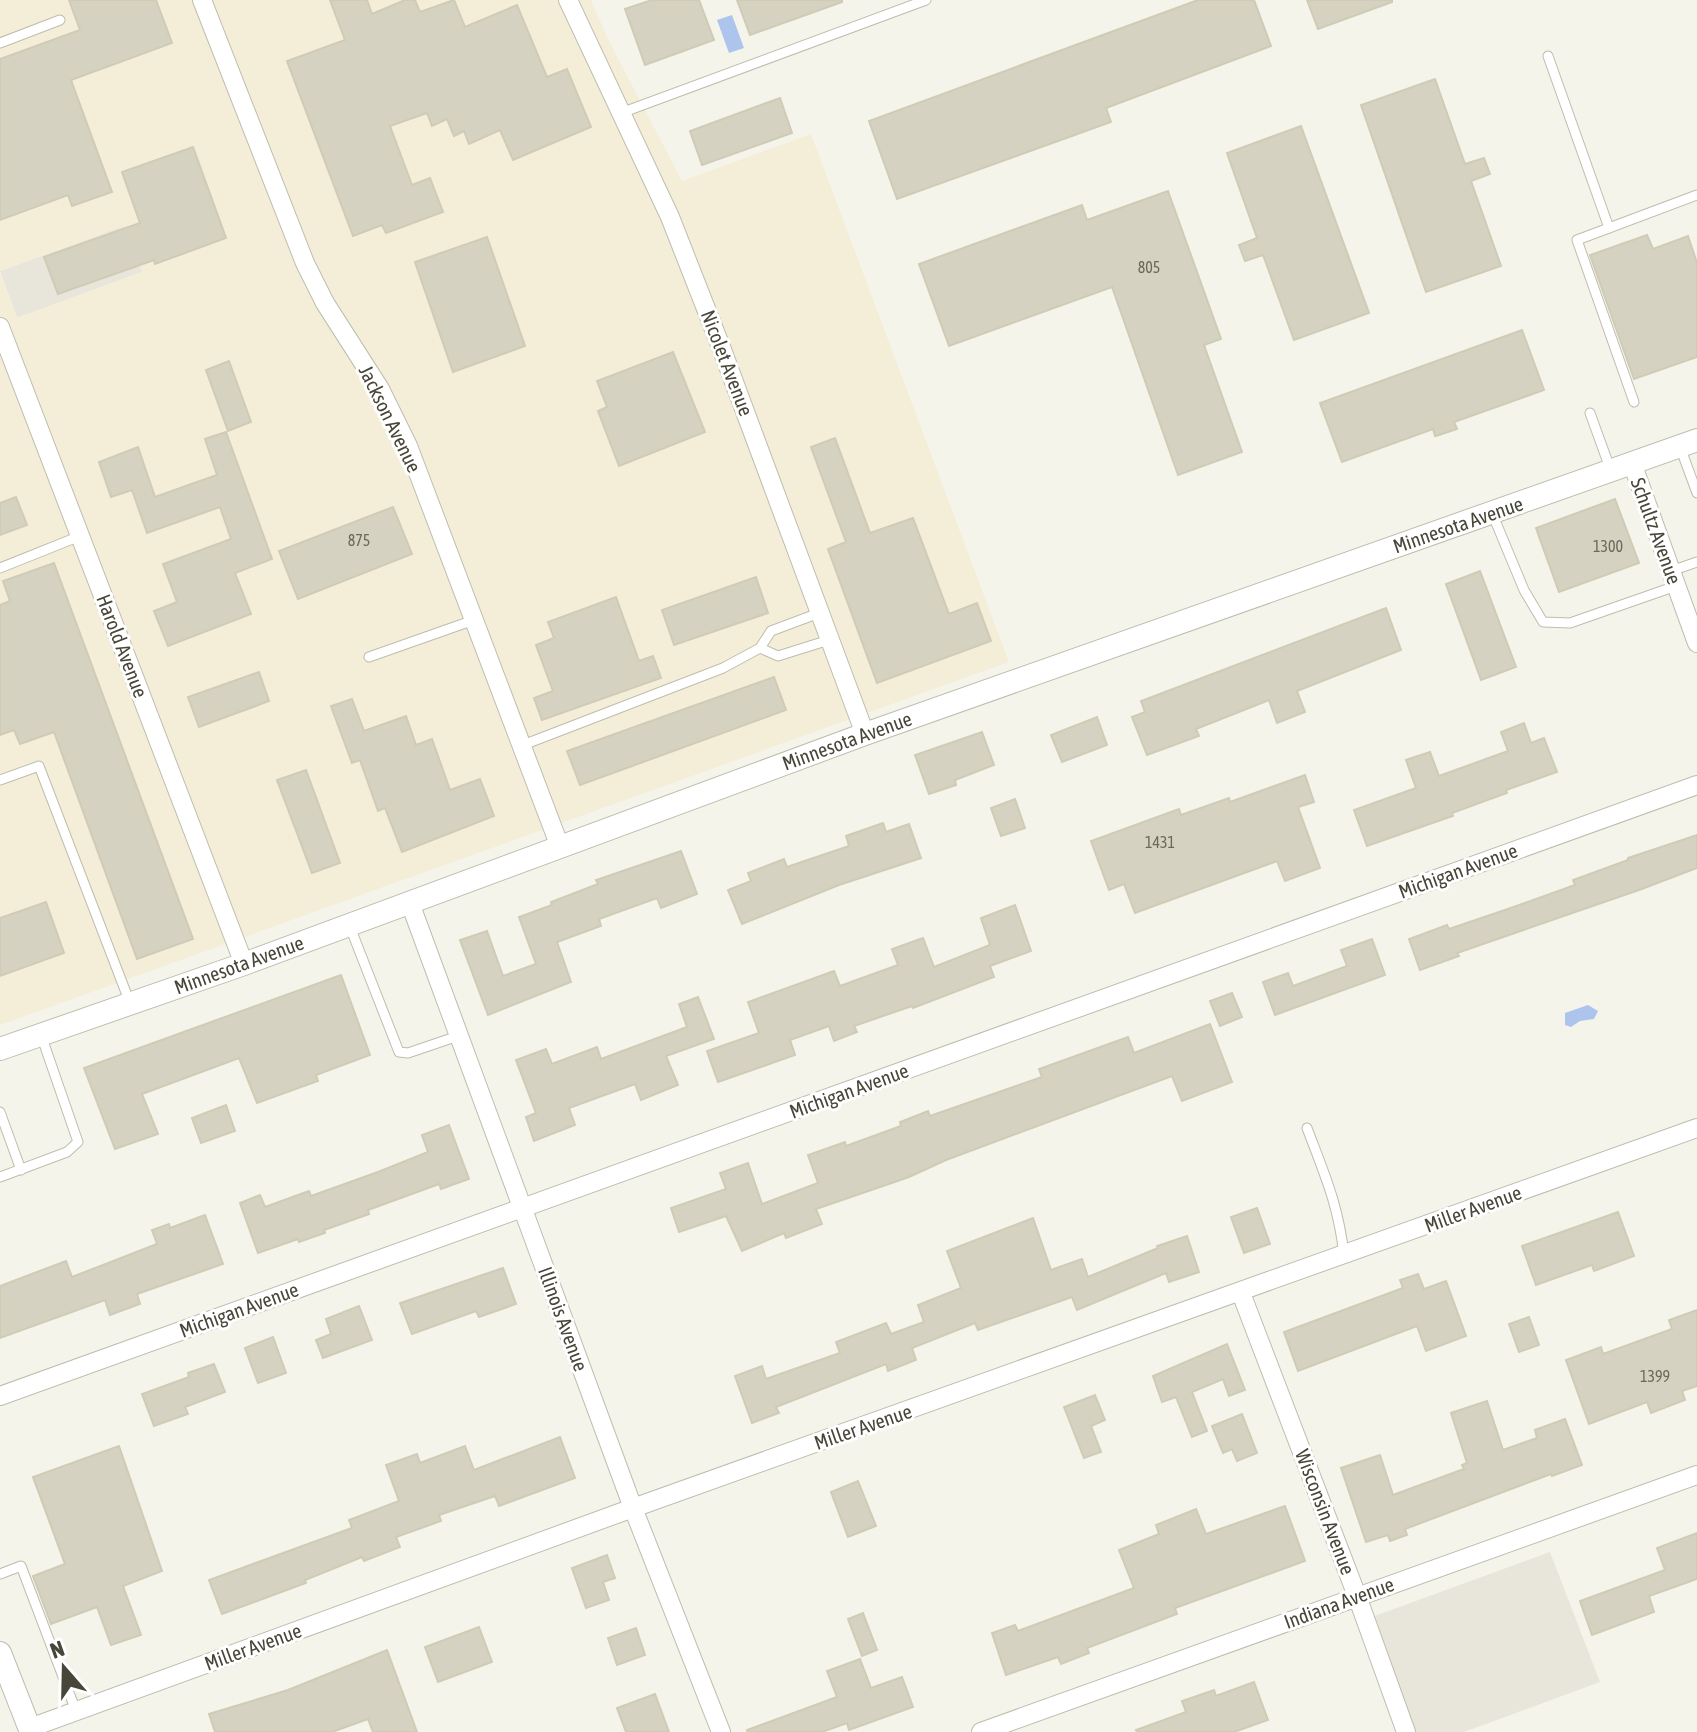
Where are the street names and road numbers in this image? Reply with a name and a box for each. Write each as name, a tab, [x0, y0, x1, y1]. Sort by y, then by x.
street label: Nicolet Avenue	[697, 307, 758, 419]
street label: Jackson Avenue	[355, 362, 426, 476]
street label: Schultz Avenue	[1627, 474, 1686, 587]
street label: Minnesota Avenue	[1390, 491, 1526, 558]
street label: Harold Avenue	[92, 591, 153, 701]
street label: Minnesota Avenue	[779, 706, 915, 775]
street label: Michigan Avenue	[1395, 838, 1520, 903]
street label: Minnesota Avenue	[171, 930, 307, 999]
street label: Michigan Avenue	[786, 1058, 911, 1123]
street label: Miller Avenue	[1421, 1180, 1524, 1237]
street label: Illinois Avenue	[534, 1264, 593, 1374]
street label: Michigan Avenue	[176, 1277, 301, 1342]
street label: Miller Avenue	[811, 1399, 915, 1454]
street label: Wisconsin Avenue	[1291, 1446, 1360, 1578]
street label: Indiana Avenue	[1281, 1572, 1397, 1633]
street label: Miller Avenue	[201, 1618, 304, 1675]

